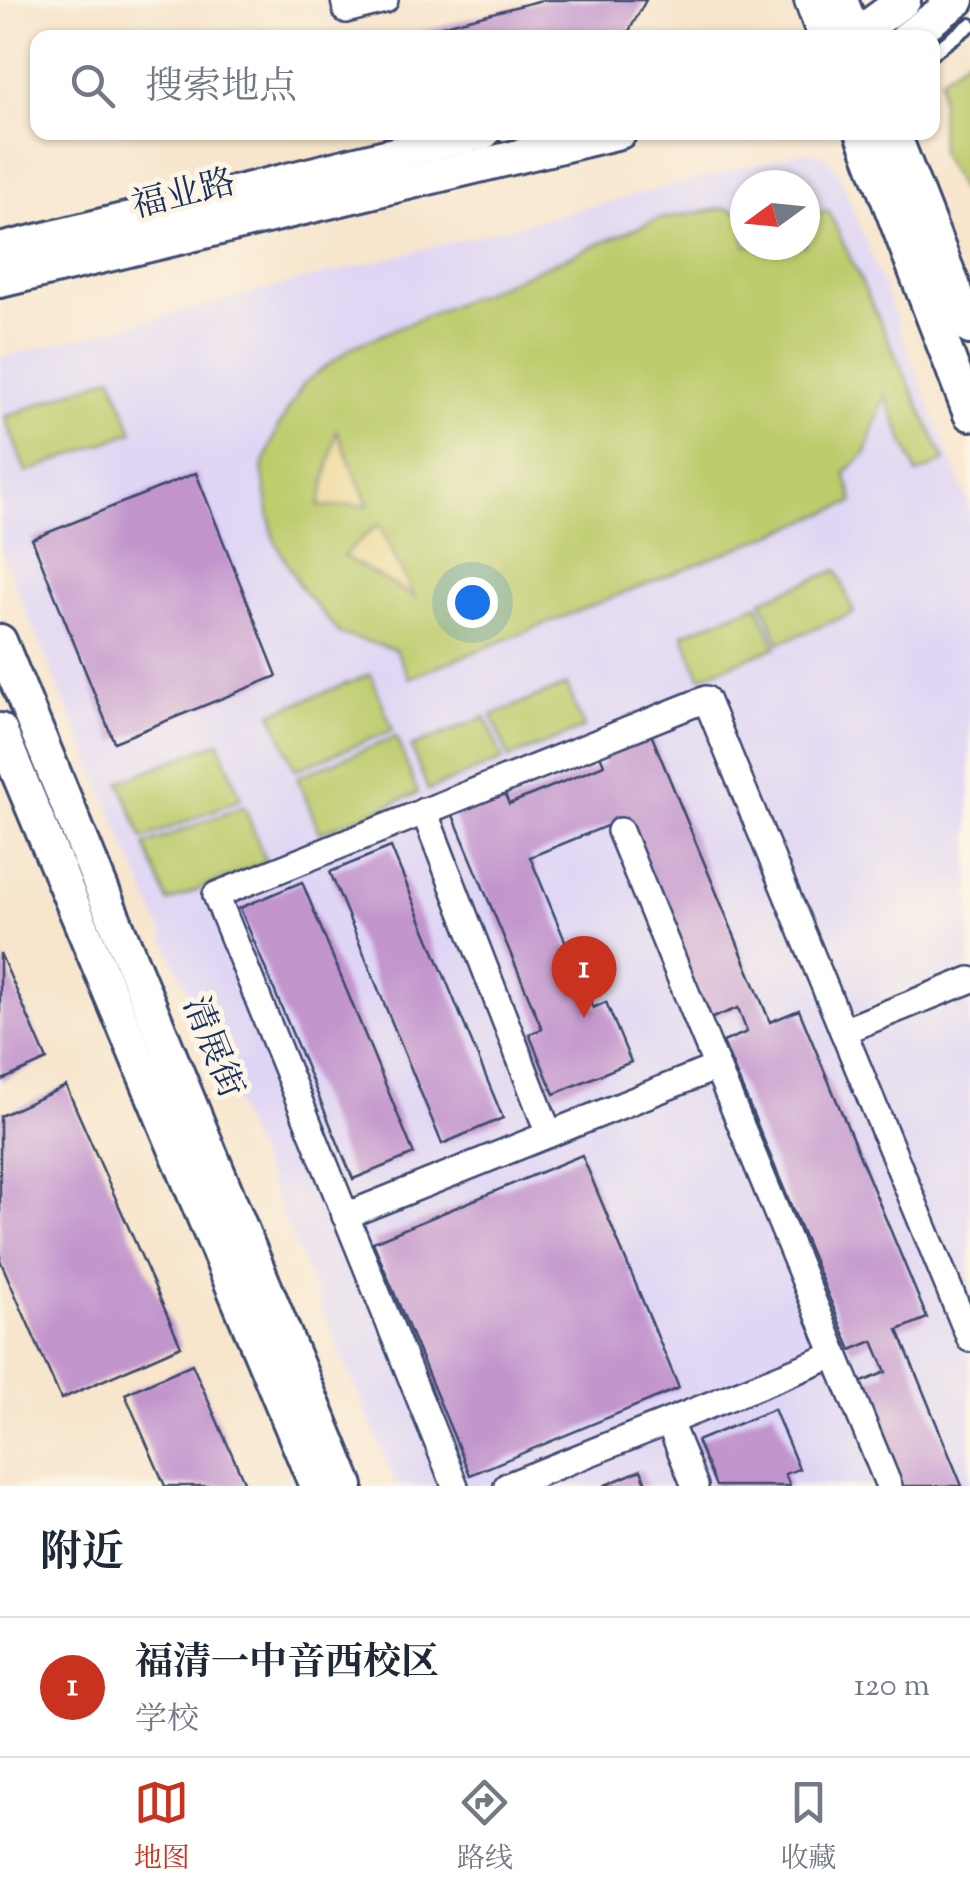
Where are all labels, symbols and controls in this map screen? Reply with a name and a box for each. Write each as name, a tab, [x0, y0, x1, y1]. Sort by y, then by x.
search box	[30, 30, 940, 140]
icon: search	[65, 58, 120, 113]
text: 搜索地点	[145, 62, 297, 116]
street label: 福业路	[127, 159, 241, 233]
north arrow	[730, 170, 820, 260]
your location	[447, 577, 498, 628]
pin: 1	[552, 936, 616, 1018]
street label: 清展街	[168, 990, 254, 1106]
text: 附近	[40, 1525, 124, 1585]
text: 福清一中音西校区	[135, 1638, 439, 1692]
text: 1	[67, 1664, 78, 1710]
text: 120 m	[854, 1664, 930, 1710]
text: 学校	[135, 1698, 199, 1744]
tab: 地图	[134, 1775, 190, 1880]
tab: 路线	[457, 1775, 513, 1880]
tab: 收藏	[780, 1775, 836, 1880]

